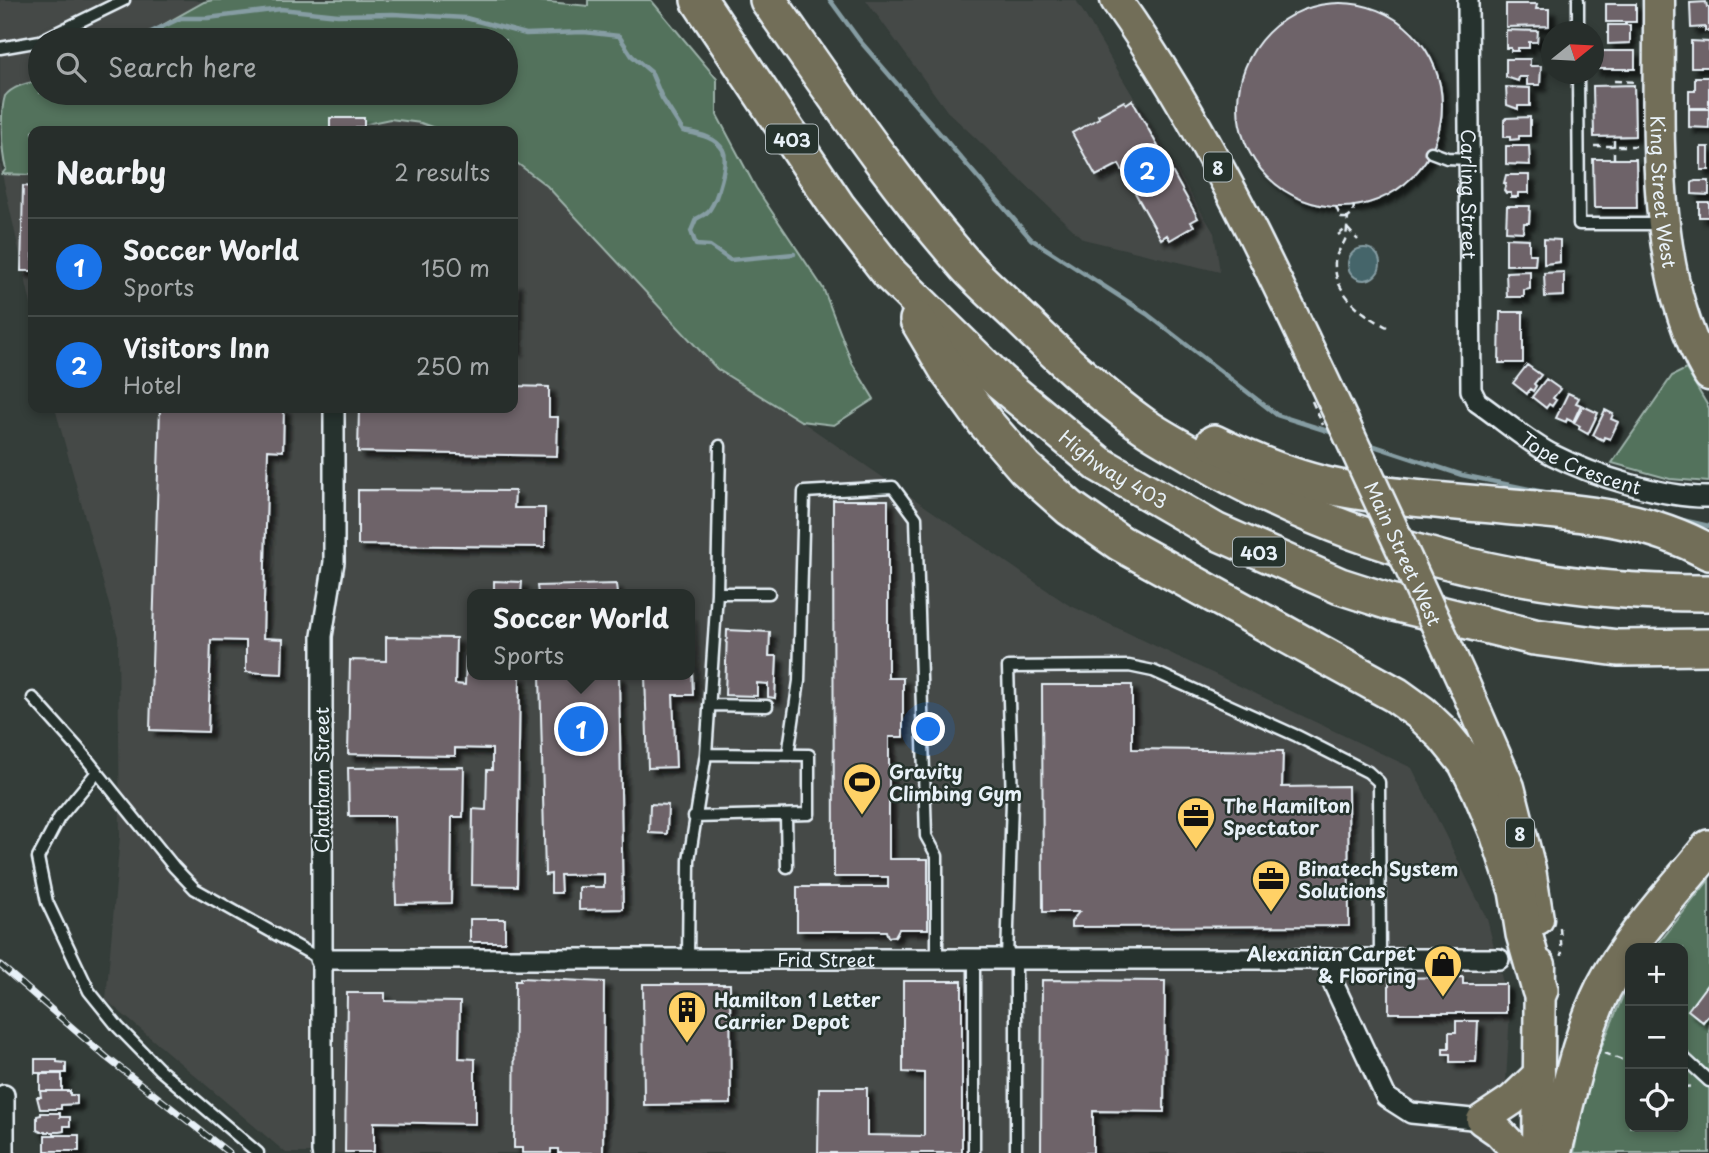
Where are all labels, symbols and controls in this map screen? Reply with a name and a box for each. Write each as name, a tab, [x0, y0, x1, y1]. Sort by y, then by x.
north arrow	[1541, 21, 1604, 84]
search box	[28, 28, 518, 105]
text: Search here	[108, 47, 257, 86]
icon: search	[52, 48, 90, 86]
street label: King Street West	[1645, 115, 1685, 271]
road number: 403	[766, 124, 818, 154]
street label: Carling Street	[1455, 129, 1484, 259]
pin: 2	[1124, 144, 1170, 196]
text: Nearby	[56, 149, 166, 194]
road number: 8	[1204, 152, 1232, 182]
text: 2 results	[394, 154, 490, 189]
text: Soccer World	[123, 230, 299, 269]
text: 1	[74, 250, 85, 285]
text: 150 m	[421, 250, 490, 285]
text: Sports	[123, 269, 194, 304]
text: Visitors Inn	[123, 328, 270, 367]
text: 2	[71, 348, 87, 383]
text: 250 m	[416, 348, 490, 383]
text: Hotel	[123, 367, 182, 402]
street label: Highway 403	[1054, 423, 1173, 515]
street label: Tope Crescent	[1515, 424, 1645, 501]
street label: Main Street West	[1358, 476, 1449, 631]
road number: 403	[1233, 538, 1285, 566]
popup	[467, 589, 695, 680]
text: Soccer World	[493, 598, 669, 637]
text: Sports	[493, 637, 564, 672]
pin: 1	[558, 703, 604, 755]
street label: Chatham Street	[307, 707, 335, 853]
your location	[911, 712, 945, 746]
place label: Gravity Climbing Gym	[889, 757, 1022, 807]
sports icon: Gravity Climbing Gym	[841, 761, 883, 816]
place label: The Hamilton Spectator	[1223, 791, 1351, 841]
office icon: The Hamilton Spectator	[1175, 795, 1217, 850]
road number: 8	[1506, 818, 1534, 848]
place label: Binatech System Solutions	[1298, 854, 1458, 904]
office icon: Binatech System Solutions	[1250, 858, 1292, 913]
place label: Alexanian Carpet & Flooring	[1246, 939, 1416, 989]
shop icon: Alexanian Carpet & Flooring	[1422, 943, 1464, 998]
map controls	[1625, 943, 1688, 1132]
button: +	[1625, 943, 1688, 1006]
street label: Frid Street	[777, 945, 875, 973]
place label: Hamilton 1 Letter Carrier Depot	[714, 985, 881, 1035]
building icon: Hamilton 1 Letter Carrier Depot	[666, 989, 708, 1044]
button: −	[1625, 1006, 1688, 1069]
button: locate	[1625, 1069, 1688, 1132]

